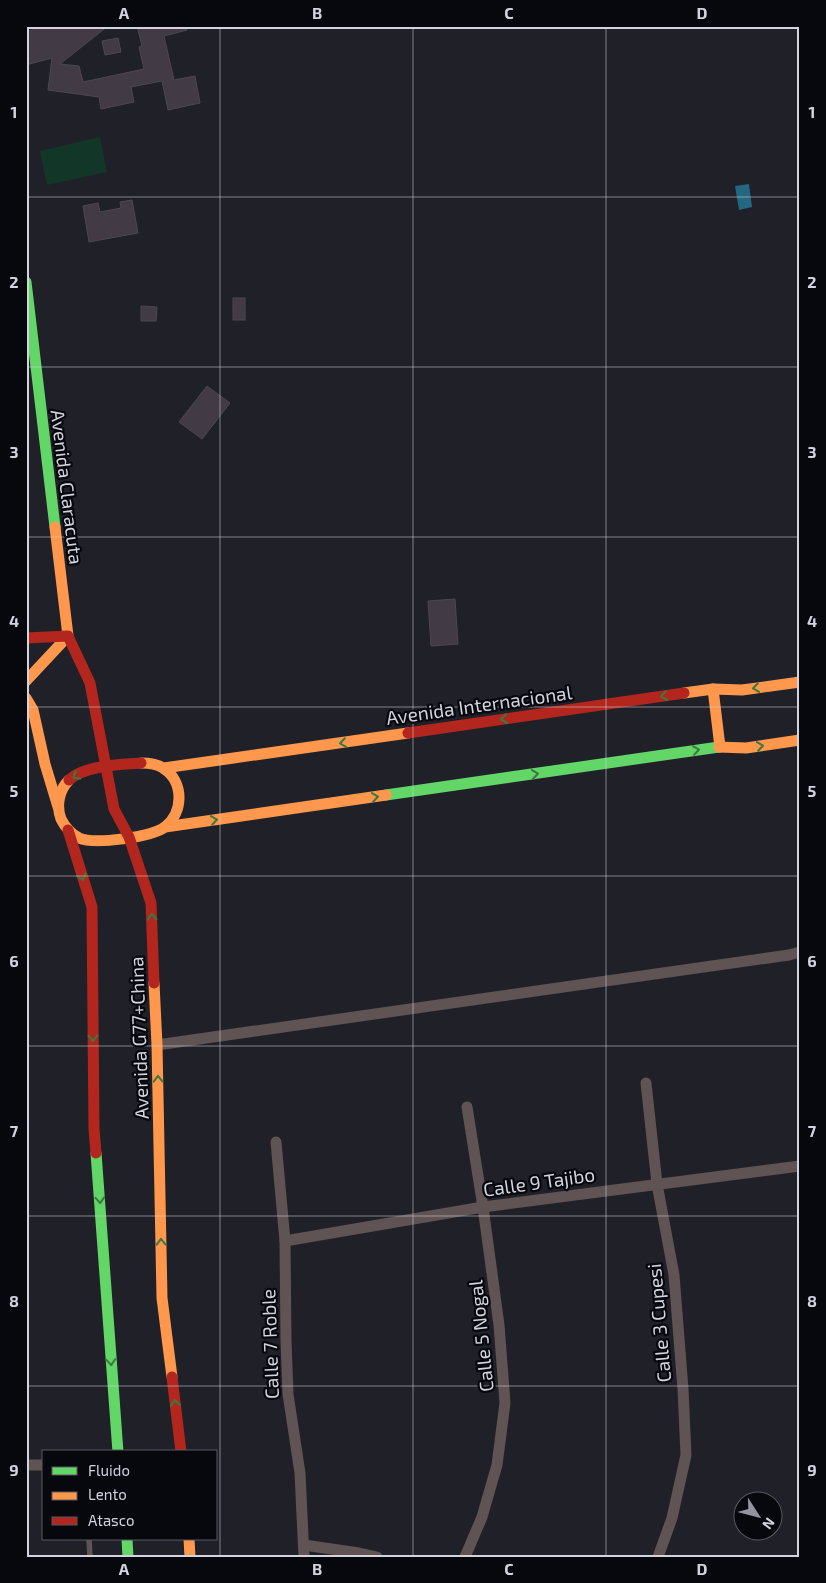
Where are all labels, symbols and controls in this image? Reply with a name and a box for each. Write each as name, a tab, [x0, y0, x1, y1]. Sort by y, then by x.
text: A	[119, 3, 130, 22]
text: B	[312, 3, 322, 22]
text: C	[504, 3, 514, 22]
text: D	[697, 3, 708, 22]
text: 1	[11, 102, 17, 121]
text: 1	[809, 102, 815, 121]
text: 2	[9, 272, 19, 291]
text: 2	[807, 272, 817, 291]
street label: Avenida Claracuta	[47, 408, 88, 566]
text: 3	[9, 442, 19, 461]
text: 3	[807, 442, 817, 461]
text: 4	[9, 611, 19, 630]
text: 4	[807, 611, 817, 630]
street label: Avenida Internacional	[385, 680, 574, 729]
one-way arrow	[752, 683, 761, 693]
one-way arrow	[660, 691, 669, 701]
one-way arrow	[499, 714, 508, 724]
one-way arrow	[338, 737, 347, 747]
one-way arrow	[756, 741, 764, 752]
one-way arrow	[692, 746, 701, 756]
one-way arrow	[531, 769, 540, 779]
one-way arrow	[73, 770, 82, 779]
text: 5	[10, 781, 19, 800]
text: 5	[808, 781, 817, 800]
one-way arrow	[370, 792, 379, 802]
one-way arrow	[210, 815, 218, 826]
one-way arrow	[77, 872, 87, 880]
one-way arrow	[146, 912, 157, 920]
text: 6	[9, 951, 19, 970]
text: 6	[807, 951, 817, 970]
street label: Avenida G77+China	[124, 956, 153, 1120]
one-way arrow	[88, 1034, 98, 1042]
one-way arrow	[153, 1075, 163, 1082]
text: 7	[10, 1121, 19, 1140]
text: 7	[808, 1121, 817, 1140]
street label: Calle 9 Tajibo	[482, 1162, 596, 1201]
one-way arrow	[94, 1196, 105, 1204]
one-way arrow	[156, 1237, 166, 1245]
street label: Calle 3 Cupesi	[642, 1263, 675, 1383]
street label: Calle 5 Nogal	[463, 1279, 498, 1393]
street label: Calle 7 Roble	[256, 1289, 283, 1399]
text: 8	[9, 1291, 19, 1310]
text: 8	[807, 1291, 817, 1310]
one-way arrow	[106, 1358, 117, 1366]
one-way arrow	[170, 1399, 181, 1407]
legend	[42, 1450, 218, 1540]
text: 9	[9, 1460, 19, 1479]
text: 9	[807, 1460, 817, 1479]
text: Fluido	[88, 1461, 130, 1479]
text: Lento	[88, 1485, 127, 1503]
north arrow	[734, 1490, 784, 1540]
text: Atasco	[88, 1511, 134, 1529]
text: N	[759, 1515, 779, 1533]
text: A	[119, 1559, 130, 1578]
text: B	[312, 1559, 322, 1578]
text: C	[504, 1559, 514, 1578]
text: D	[697, 1559, 708, 1578]

